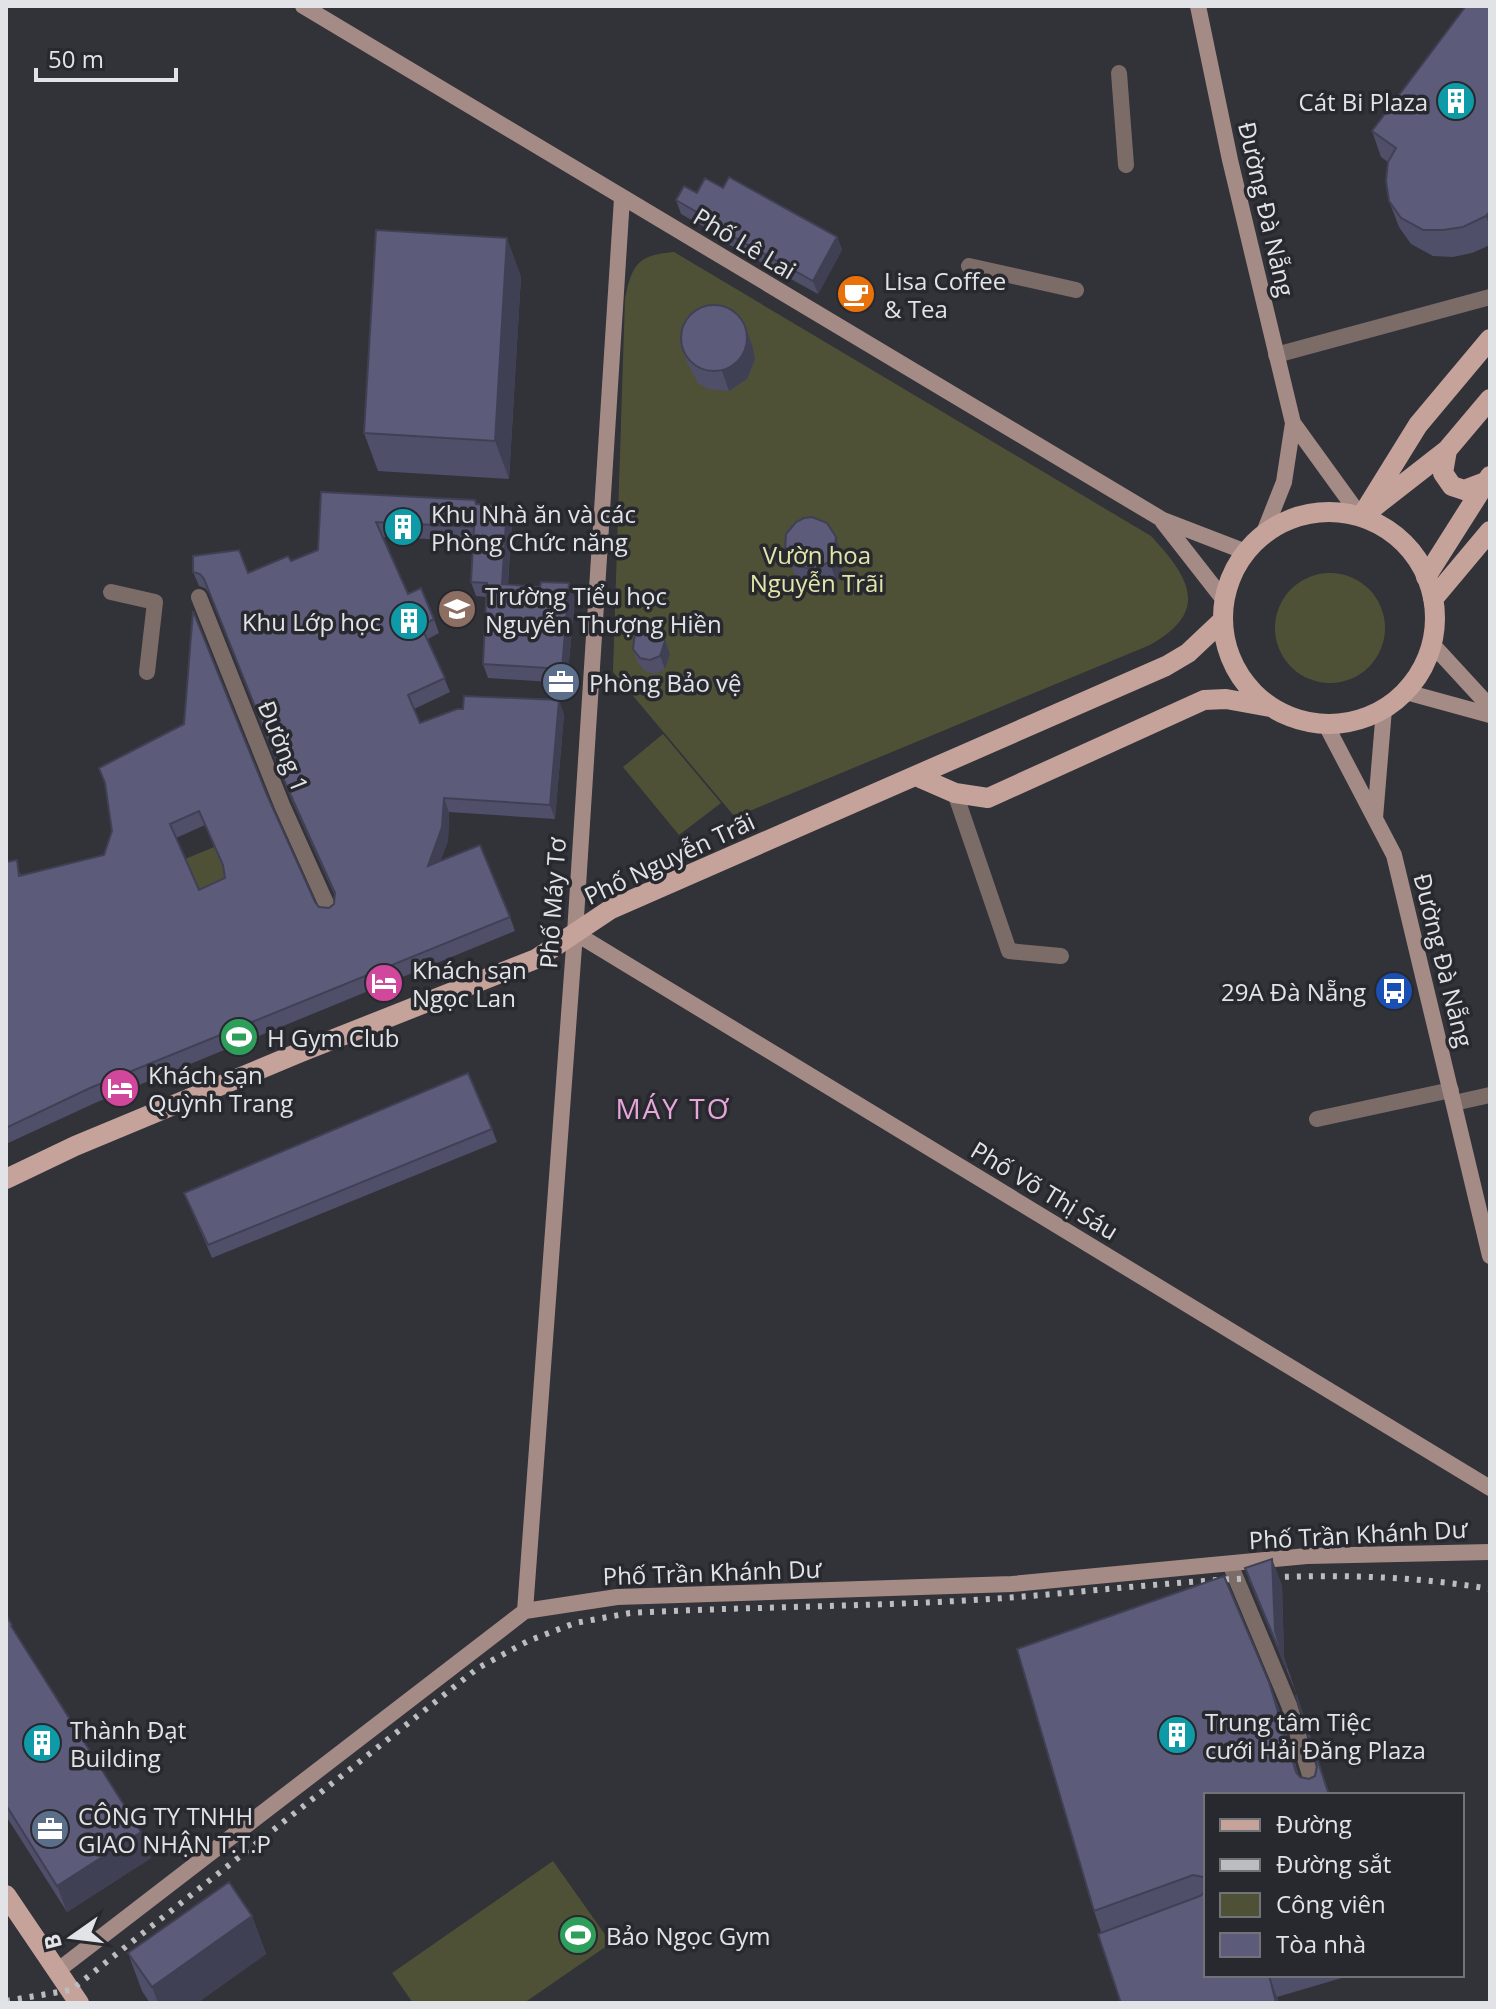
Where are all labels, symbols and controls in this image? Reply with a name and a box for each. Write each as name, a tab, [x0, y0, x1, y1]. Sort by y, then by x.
scale bar	[36, 32, 176, 82]
text: 50 m	[48, 42, 104, 75]
building icon: Cát Bi Plaza	[1435, 80, 1477, 122]
place label: Cát Bi Plaza	[1299, 85, 1428, 118]
street label: Đường Đà Nẵng	[1231, 119, 1303, 299]
street label: Phố Lê Lai	[688, 199, 802, 287]
place label: Lisa Coffee & Tea	[884, 264, 1006, 325]
cafe icon: Lisa Coffee & Tea	[835, 273, 877, 315]
place label: Khu Nhà ăn và các Phòng Chức năng	[431, 497, 636, 558]
building icon: Khu Nhà ăn và các Phòng Chức năng	[382, 506, 424, 548]
park label: Vườn hoa Nguyễn Trãi	[750, 538, 884, 599]
place label: Trường Tiểu học Nguyễn Thượng Hiền	[485, 579, 722, 640]
school or university icon: Trường Tiểu học Nguyễn Thượng Hiền	[436, 588, 478, 630]
building icon: Khu Lớp học	[388, 600, 430, 642]
place label: Khu Lớp học	[242, 605, 381, 638]
office icon: Phòng Bảo vệ	[540, 661, 582, 703]
place label: Phòng Bảo vệ	[589, 666, 742, 699]
street label: Đường 1	[251, 695, 317, 797]
street label: Phố Nguyễn Trãi	[578, 804, 760, 912]
street label: Phố Máy Tơ	[531, 835, 573, 969]
street label: Đường Đà Nẵng	[1406, 870, 1482, 1050]
place label: Khách sạn Ngọc Lan	[412, 953, 527, 1014]
hotel icon: Khách sạn Ngọc Lan	[363, 962, 405, 1004]
bus stop icon: 29A Đà Nẵng	[1373, 970, 1415, 1012]
place label: 29A Đà Nẵng	[1221, 975, 1366, 1008]
sports icon: H Gym Club	[218, 1016, 260, 1058]
place label: H Gym Club	[267, 1021, 399, 1054]
place label: Khách sạn Quỳnh Trang	[148, 1058, 293, 1119]
hotel icon: Khách sạn Quỳnh Trang	[99, 1067, 141, 1109]
district label: MÁY TƠ	[615, 1089, 731, 1127]
street label: Phố Võ Thị Sáu	[965, 1133, 1125, 1247]
street label: Phố Trần Khánh Dư	[1248, 1512, 1469, 1556]
street label: Phố Trần Khánh Dư	[602, 1552, 823, 1592]
place label: Trung tâm Tiệc cưới Hải Đăng Plaza	[1205, 1705, 1426, 1766]
place label: Thành Đạt Building	[70, 1713, 186, 1774]
building icon: Trung tâm Tiệc cưới Hải Đăng Plaza	[1156, 1714, 1198, 1756]
building icon: Thành Đạt Building	[21, 1722, 63, 1764]
legend	[1204, 1793, 1464, 1977]
place label: CÔNG TY TNHH GIAO NHẬN T.T.P	[78, 1799, 271, 1860]
text: Đường	[1276, 1807, 1352, 1840]
office icon: CÔNG TY TNHH GIAO NHẬN T.T.P	[29, 1808, 71, 1850]
text: Đường sắt	[1276, 1847, 1391, 1880]
text: Công viên	[1276, 1887, 1386, 1920]
north arrow	[32, 1897, 112, 1977]
sports icon: Bảo Ngọc Gym	[557, 1914, 599, 1956]
place label: Bảo Ngọc Gym	[606, 1919, 770, 1952]
text: Tòa nhà	[1276, 1927, 1366, 1960]
text: B	[35, 1931, 68, 1953]

